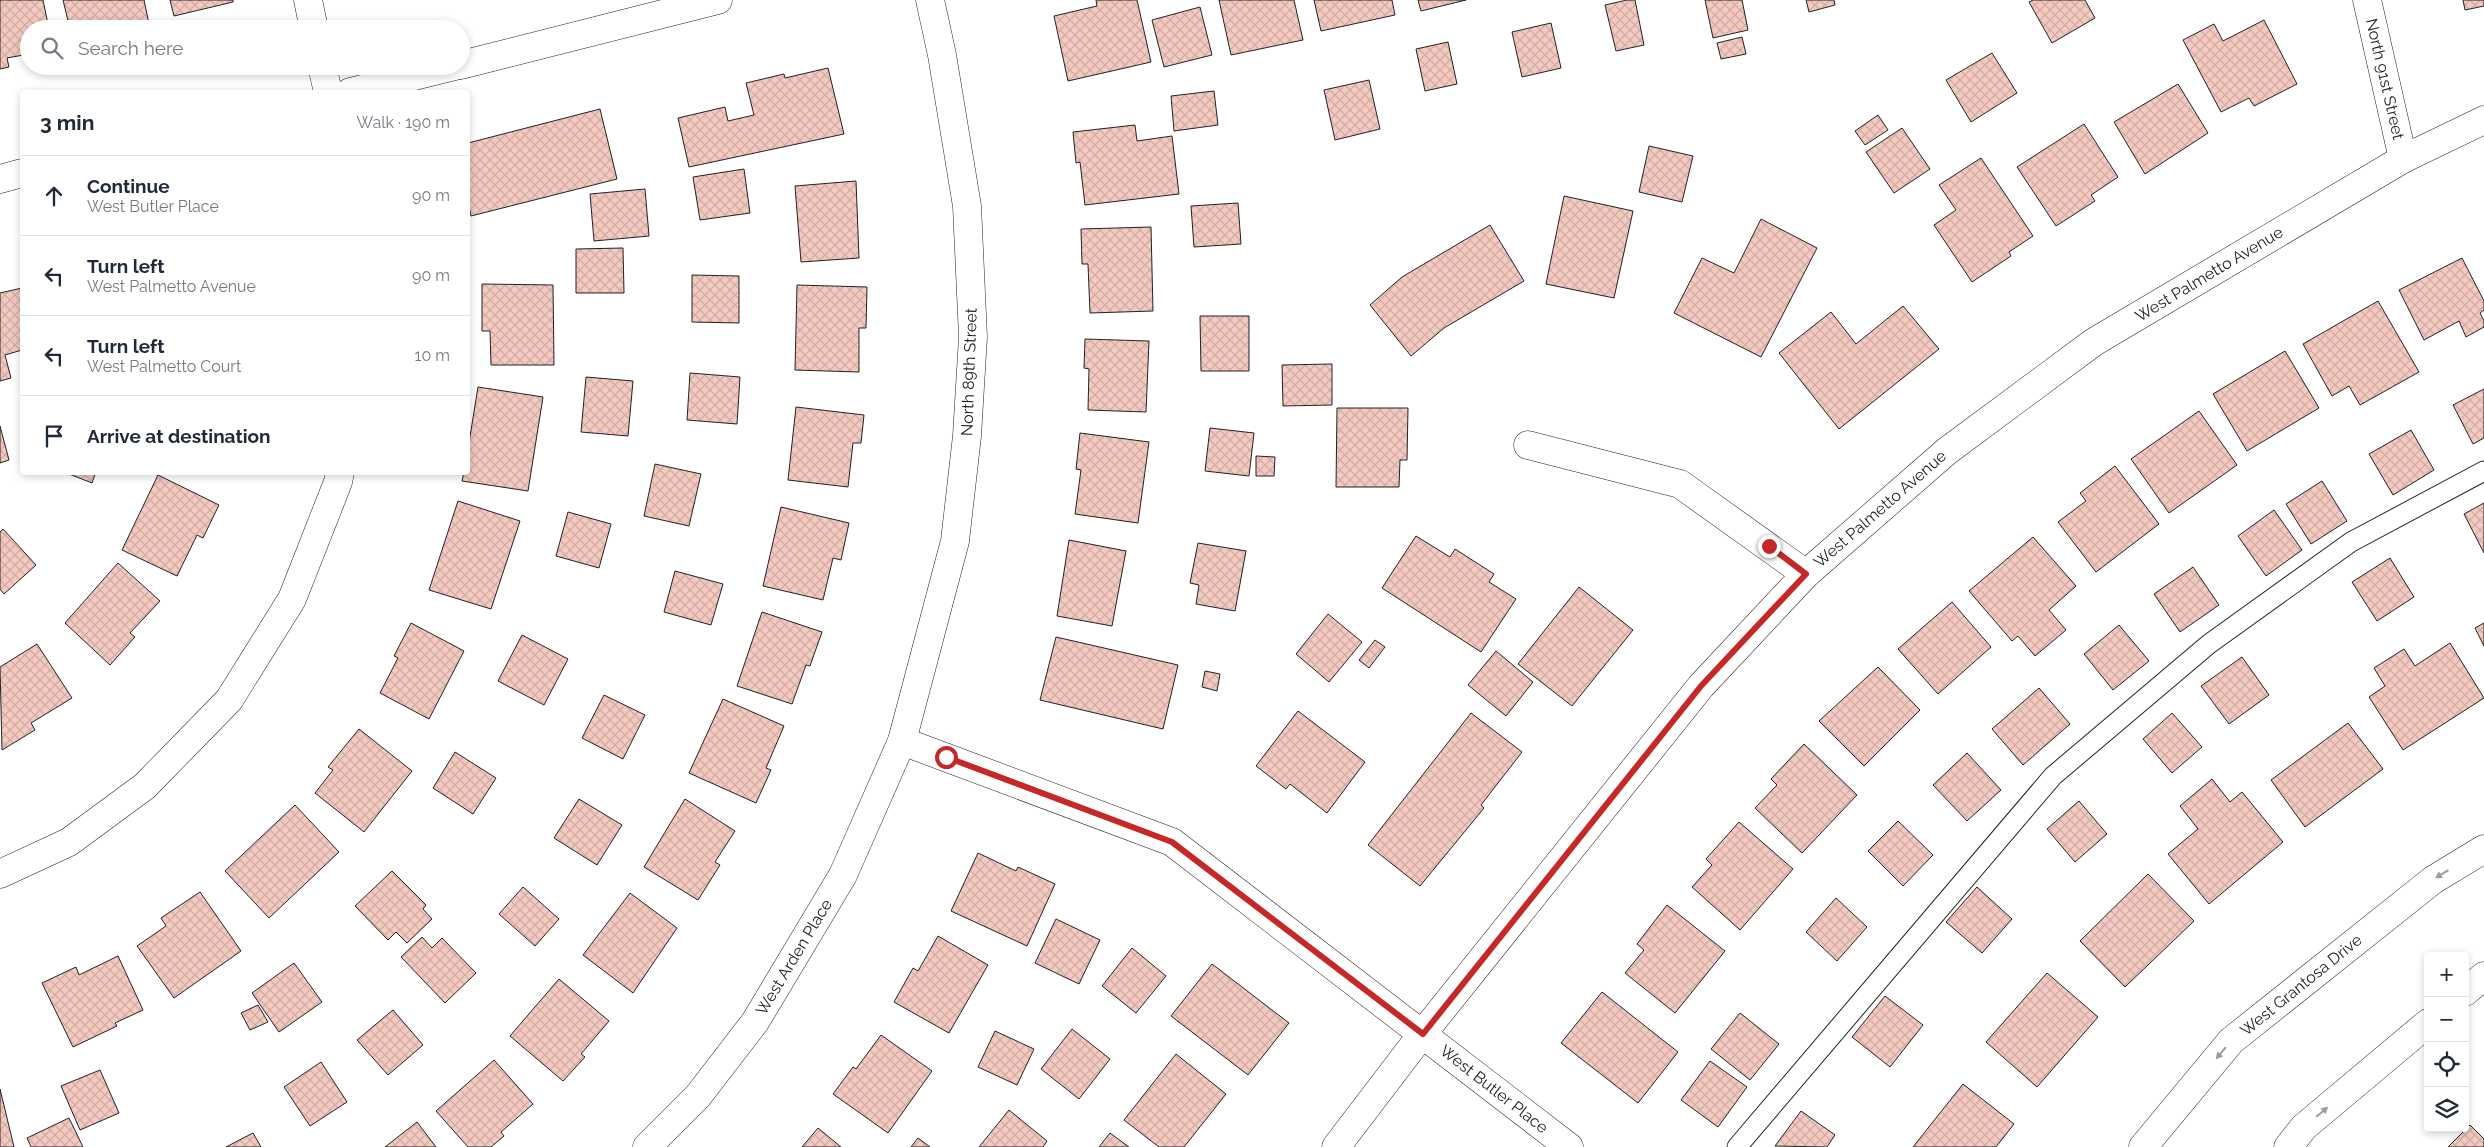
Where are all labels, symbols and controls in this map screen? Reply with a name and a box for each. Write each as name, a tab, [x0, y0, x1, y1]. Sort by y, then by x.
street label: North 91st Street	[2362, 17, 2408, 142]
search box	[20, 20, 470, 75]
icon: search	[38, 34, 66, 62]
text: Search here	[78, 37, 184, 59]
text: 3 min	[40, 110, 94, 135]
text: Walk · 190 m	[357, 113, 450, 132]
text: Continue	[87, 175, 170, 197]
icon: ahead	[40, 182, 68, 210]
text: 90 m	[412, 186, 450, 205]
text: West Butler Place	[87, 197, 219, 216]
street label: West Palmetto Avenue	[2132, 222, 2286, 326]
text: Turn left	[87, 255, 164, 277]
icon: left	[40, 262, 68, 290]
text: 90 m	[412, 266, 450, 285]
text: West Palmetto Avenue	[87, 277, 256, 296]
street label: North 89th Street	[957, 307, 981, 436]
text: Turn left	[87, 335, 164, 357]
icon: left	[40, 342, 68, 370]
text: 10 m	[415, 346, 450, 365]
text: West Palmetto Court	[87, 357, 241, 376]
icon: arrive	[40, 422, 68, 450]
text: Arrive at destination	[87, 425, 271, 447]
street label: West Palmetto Avenue	[1810, 446, 1950, 572]
route end	[1758, 535, 1781, 558]
route start	[935, 746, 958, 769]
one-way arrow	[2436, 870, 2449, 879]
street label: West Arden Place	[752, 896, 836, 1018]
street label: West Grantosa Drive	[2236, 930, 2366, 1040]
map controls	[2424, 952, 2469, 1132]
button: +	[2424, 952, 2469, 997]
button: −	[2424, 997, 2469, 1042]
street label: West Butler Place	[1436, 1041, 1552, 1137]
button: locate	[2424, 1042, 2469, 1087]
one-way arrow	[2216, 1047, 2227, 1059]
button: layers	[2424, 1087, 2469, 1132]
one-way arrow	[2315, 1107, 2328, 1118]

